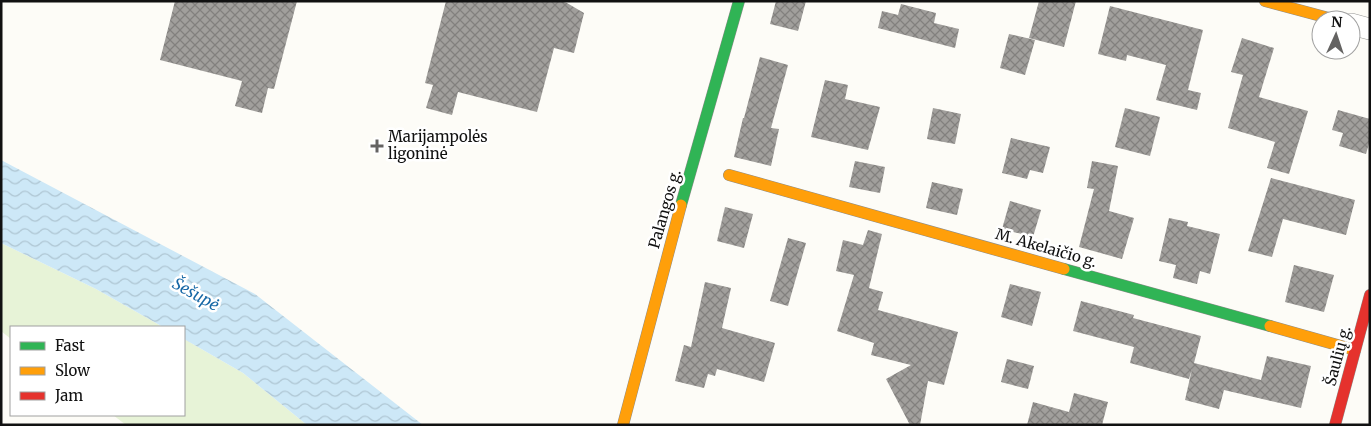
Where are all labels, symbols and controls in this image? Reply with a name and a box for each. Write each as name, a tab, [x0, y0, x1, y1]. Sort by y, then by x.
north arrow	[1311, 10, 1361, 60]
text: N	[1331, 13, 1343, 31]
place label: Marijampolės ligoninė	[388, 127, 488, 163]
marker: Marijampolės ligoninė	[370, 139, 384, 153]
street label: Palangos g.	[644, 167, 685, 251]
street label: M. Akelaičio g.	[993, 224, 1099, 271]
water label: Šešupė	[169, 273, 223, 315]
street label: Šaulių g.	[1319, 324, 1355, 388]
legend	[10, 326, 185, 416]
text: Fast	[55, 336, 85, 355]
text: Slow	[55, 361, 90, 380]
text: Jam	[54, 386, 83, 405]

